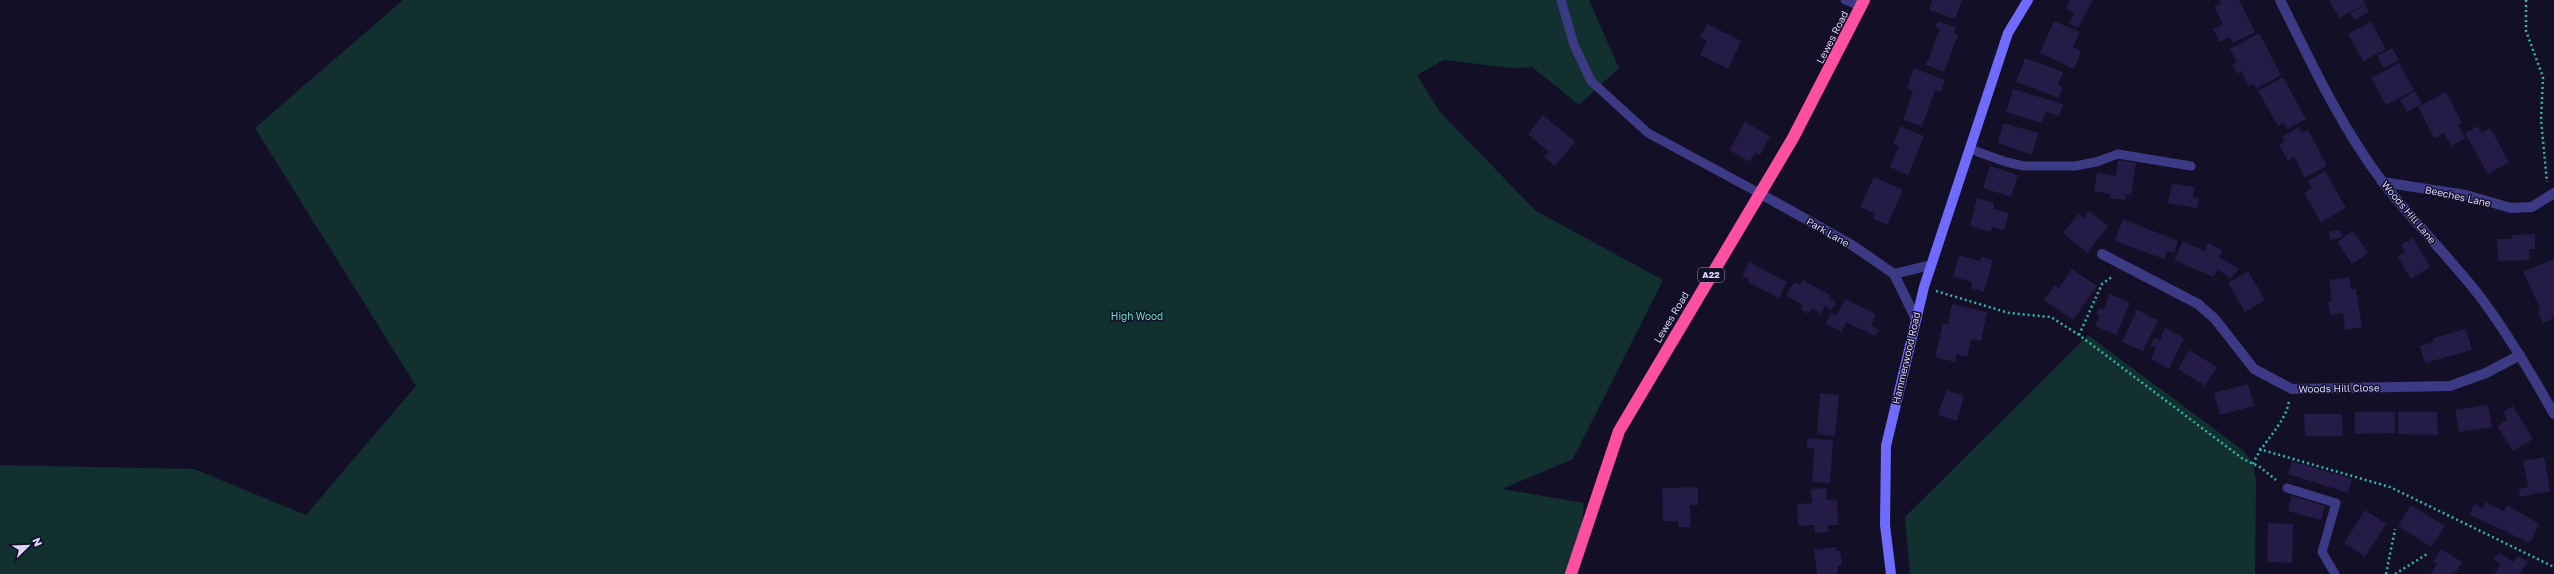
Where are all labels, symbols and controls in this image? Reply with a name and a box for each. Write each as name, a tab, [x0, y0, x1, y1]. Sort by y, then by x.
street label: Lewes Road	[1814, 9, 1850, 65]
street label: Woods Hill Lane	[2379, 178, 2439, 246]
street label: Beeches Lane	[2424, 183, 2492, 209]
street label: Park Lane	[1804, 215, 1852, 249]
road number: A22	[1698, 268, 1724, 282]
street label: Lewes Road	[1651, 289, 1691, 345]
park label: High Wood	[1111, 310, 1163, 322]
street label: Hammerwood Road	[1890, 311, 1922, 405]
street label: Woods Hill Close	[2298, 381, 2380, 395]
north arrow	[8, 526, 48, 566]
text: N	[30, 536, 45, 548]

